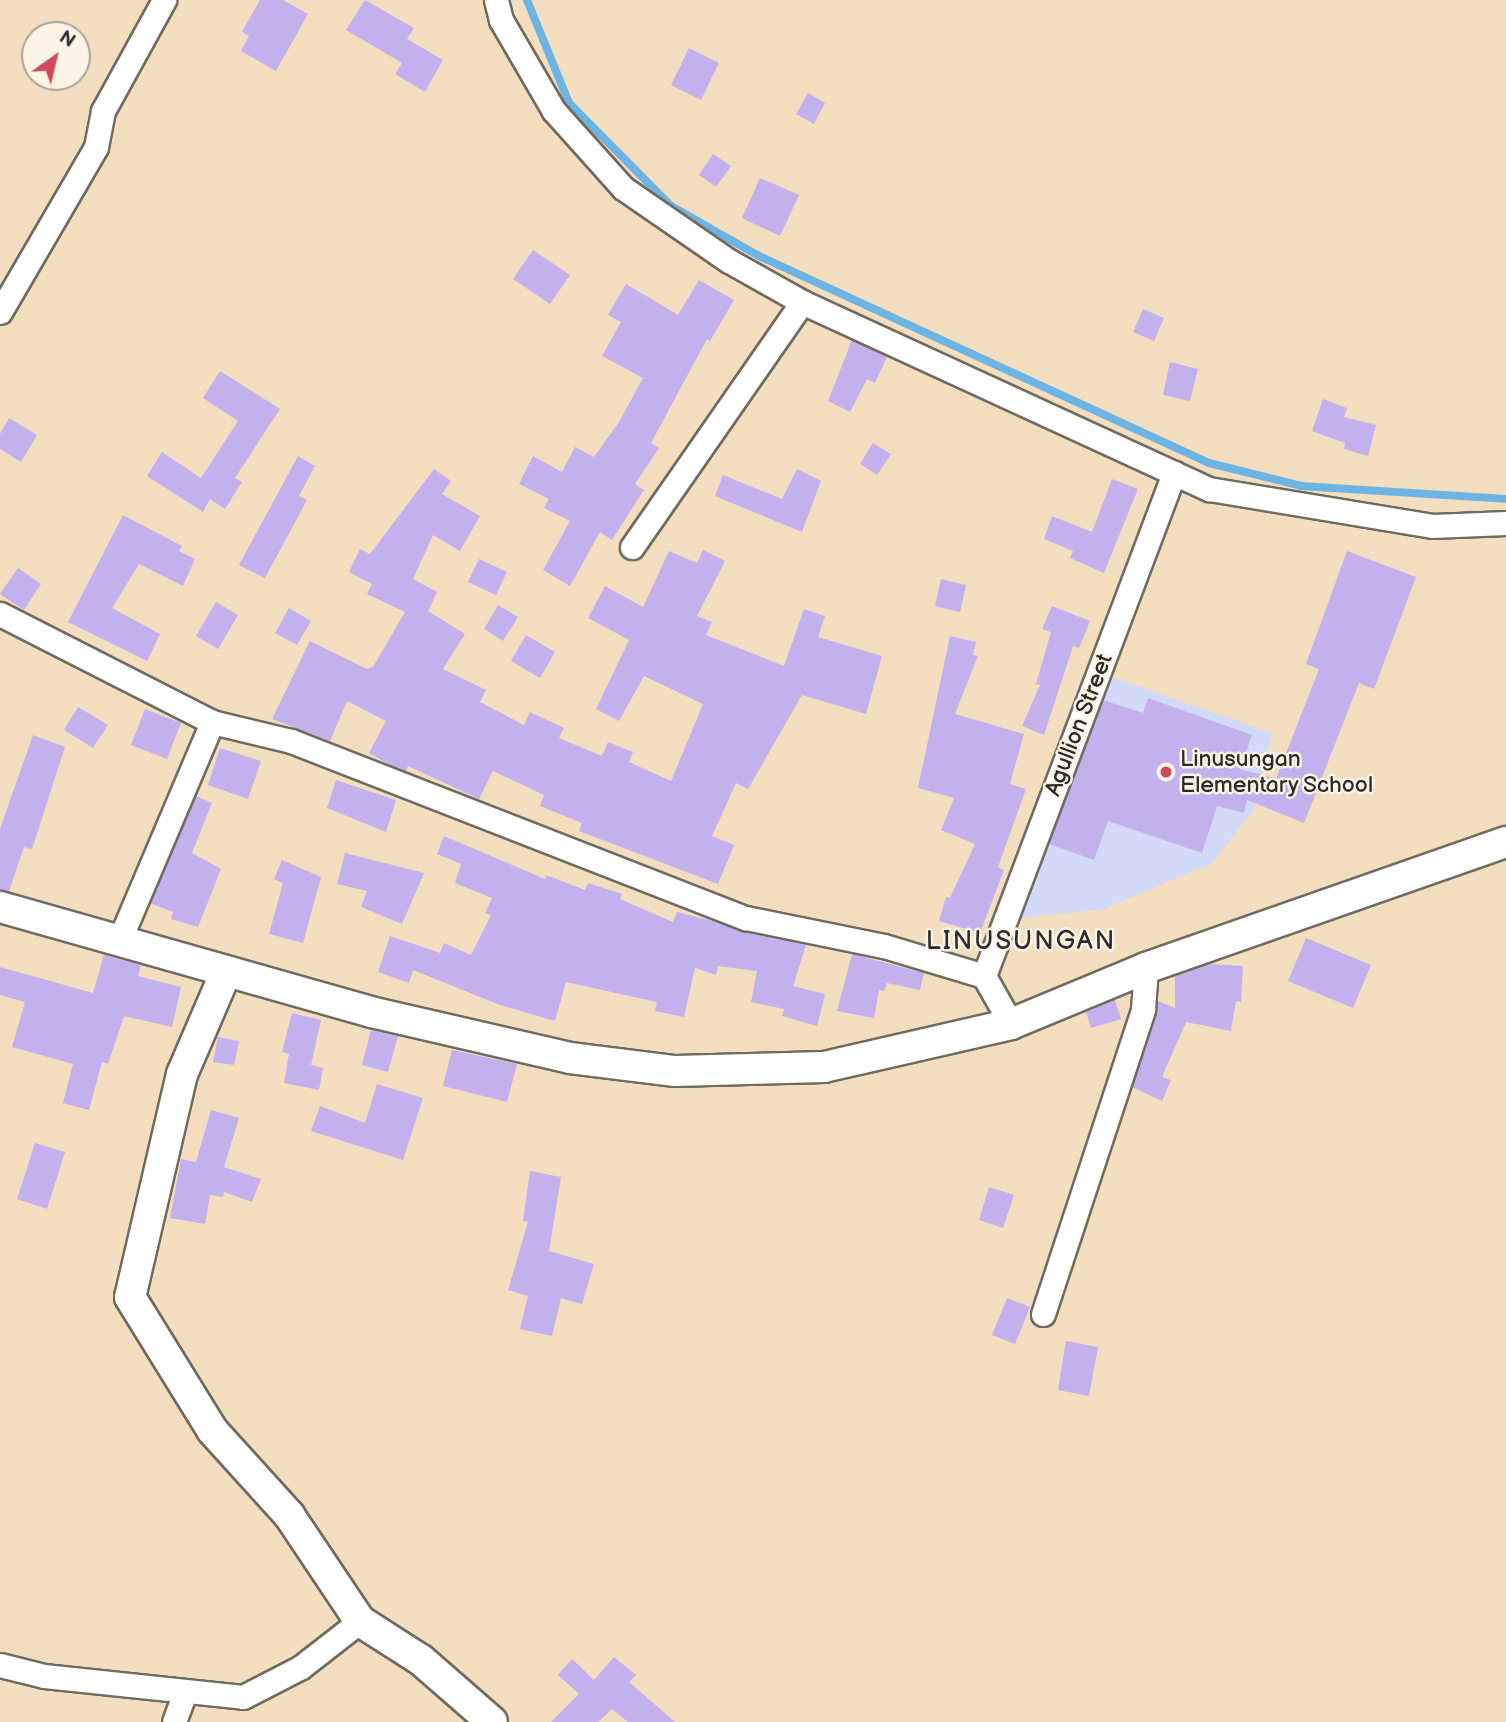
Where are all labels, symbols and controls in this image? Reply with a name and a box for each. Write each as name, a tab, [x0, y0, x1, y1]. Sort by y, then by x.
north arrow	[21, 21, 91, 91]
text: N	[55, 26, 79, 53]
street label: Agullion Street	[1039, 650, 1119, 800]
place label: Linusungan Elementary School	[1180, 745, 1375, 799]
marker: Linusungan Elementary School	[1158, 764, 1174, 780]
district label: LINUSUNGAN	[927, 926, 1115, 958]

